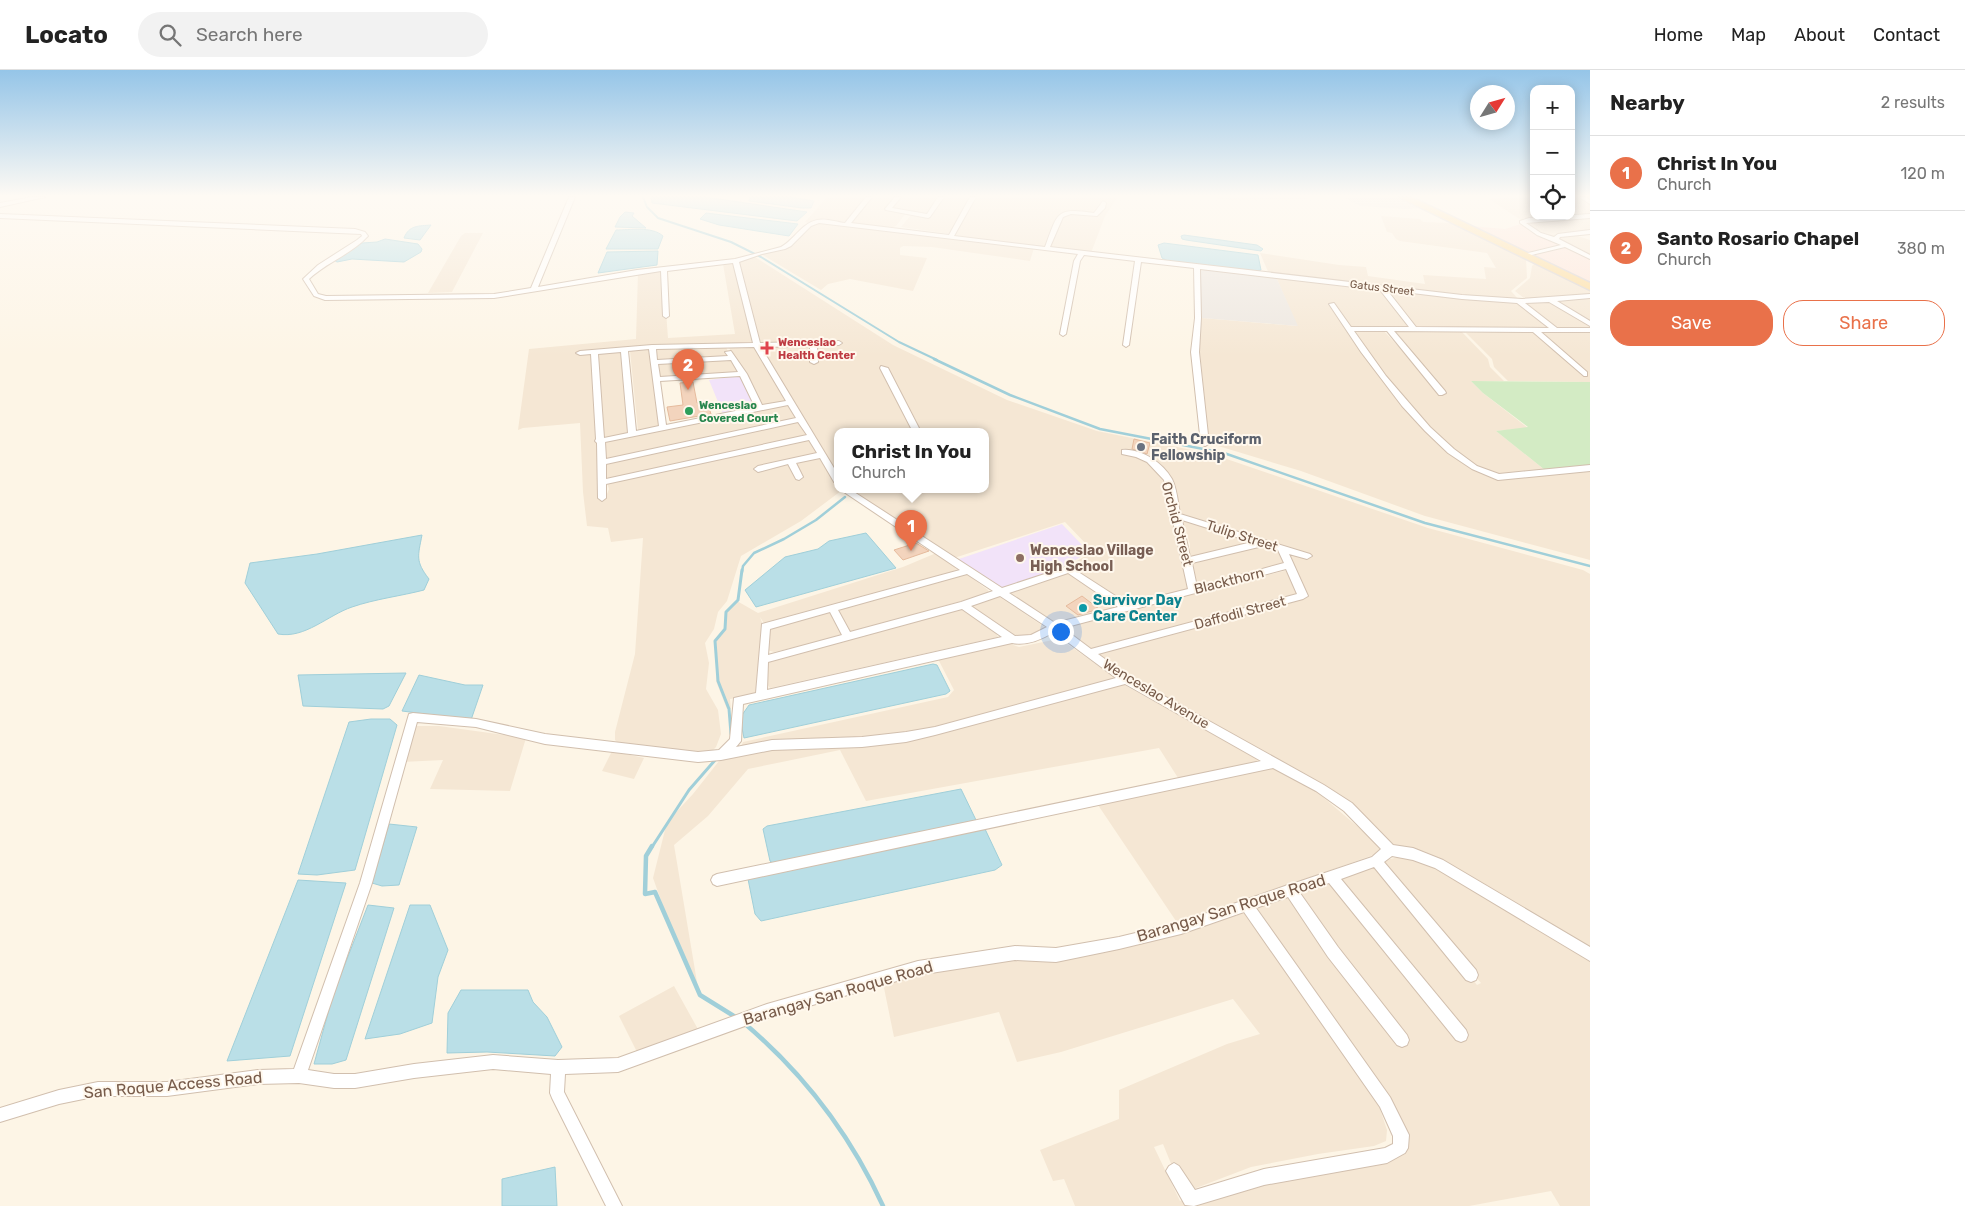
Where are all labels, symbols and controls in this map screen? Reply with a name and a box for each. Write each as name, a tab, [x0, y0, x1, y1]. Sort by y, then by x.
search box	[138, 12, 488, 57]
text: Locato	[25, 21, 108, 49]
icon: search	[156, 21, 184, 49]
text: Search here	[196, 23, 303, 46]
text: Home	[1654, 24, 1703, 46]
text: Map	[1731, 24, 1766, 46]
text: About	[1794, 24, 1845, 46]
text: Contact	[1873, 24, 1940, 46]
north arrow	[1470, 85, 1515, 130]
map controls	[1530, 85, 1575, 220]
button: +	[1530, 85, 1575, 130]
text: Nearby	[1610, 90, 1685, 115]
text: 2 results	[1881, 93, 1945, 112]
button: −	[1530, 130, 1575, 175]
text: Christ In You	[1657, 152, 1777, 175]
text: 1	[1622, 164, 1630, 183]
text: 120 m	[1900, 164, 1945, 183]
button: locate	[1530, 175, 1575, 220]
text: Church	[1657, 175, 1712, 194]
text: Santo Rosario Chapel	[1657, 227, 1859, 250]
text: 2	[1621, 239, 1631, 258]
text: 380 m	[1897, 239, 1945, 258]
text: Church	[1657, 250, 1712, 269]
street label: Gatus Street	[1349, 278, 1416, 298]
button: Save	[1610, 300, 1773, 346]
button: Share	[1783, 300, 1945, 346]
place label: Wenceslao Health Center	[778, 336, 855, 362]
marker: Wenceslao Health Center	[760, 341, 774, 355]
pin: 2	[672, 349, 704, 390]
place label: Wenceslao Covered Court	[699, 399, 778, 425]
marker: Wenceslao Covered Court	[683, 405, 695, 417]
popup	[834, 428, 989, 493]
place label: Faith Cruciform Fellowship	[1151, 431, 1262, 464]
text: Christ In You	[851, 440, 972, 463]
marker: Faith Cruciform Fellowship	[1135, 441, 1147, 453]
text: Church	[851, 463, 906, 482]
street label: Orchid Street	[1158, 480, 1197, 568]
pin: 1	[895, 510, 927, 551]
street label: Tulip Street	[1204, 516, 1281, 556]
place label: Wenceslao Village High School	[1030, 542, 1153, 575]
marker: Wenceslao Village High School	[1014, 552, 1026, 564]
street label: Blackthorn	[1192, 564, 1266, 598]
place label: Survivor Day Care Center	[1093, 592, 1183, 625]
street label: Daffodil Street	[1192, 593, 1288, 633]
marker: Survivor Day Care Center	[1077, 602, 1089, 614]
your location	[1048, 619, 1074, 645]
street label: Wenceslao Avenue	[1100, 655, 1212, 733]
street label: Barangay San Roque Road	[1134, 870, 1328, 946]
street label: Barangay San Roque Road	[741, 957, 935, 1029]
street label: San Roque Access Road	[83, 1068, 263, 1102]

